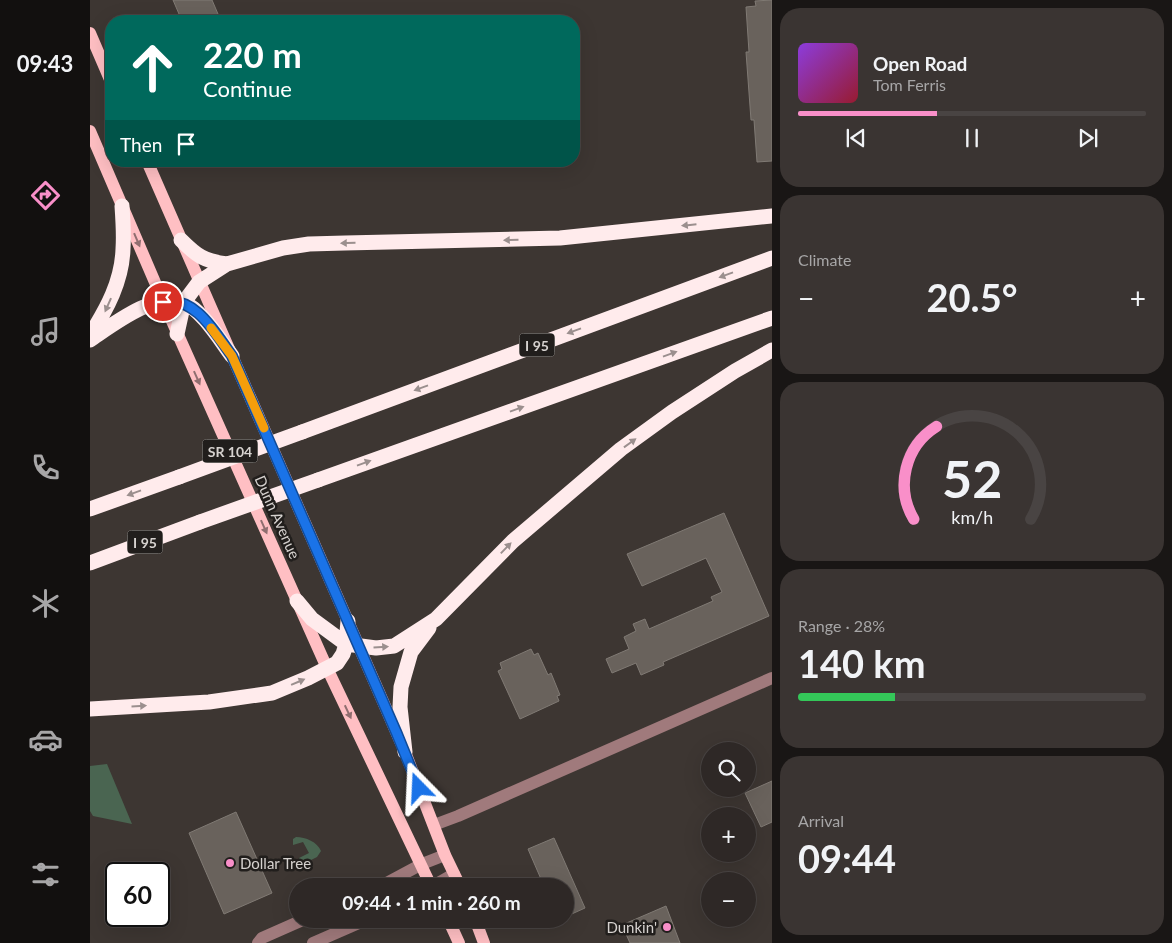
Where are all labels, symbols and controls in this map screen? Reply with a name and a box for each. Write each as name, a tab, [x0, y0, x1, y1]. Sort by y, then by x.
text: 220 m	[203, 33, 302, 75]
icon: ahead	[120, 35, 185, 100]
text: 09:43	[17, 50, 73, 77]
text: Open Road	[873, 52, 967, 75]
text: Continue	[203, 75, 292, 102]
text: Tom Ferris	[873, 75, 946, 94]
icon: previous	[842, 124, 870, 152]
icon: pause	[958, 124, 986, 152]
icon: next	[1074, 124, 1102, 152]
icon: arrive	[172, 130, 200, 158]
text: Then	[120, 133, 162, 156]
icon: directions	[28, 178, 63, 213]
one-way arrow	[680, 221, 696, 229]
one-way arrow	[133, 233, 141, 247]
one-way arrow	[503, 236, 519, 244]
one-way arrow	[340, 239, 356, 247]
text: Climate	[798, 250, 851, 269]
one-way arrow	[718, 271, 733, 279]
text: 20.5°	[927, 274, 1017, 320]
pin	[142, 281, 184, 323]
text: −	[798, 281, 814, 315]
text: +	[1130, 281, 1146, 315]
icon: arrive	[149, 288, 177, 316]
one-way arrow	[103, 298, 111, 312]
icon: music	[28, 314, 63, 349]
one-way arrow	[566, 327, 581, 335]
road number: I 95	[520, 334, 554, 356]
one-way arrow	[663, 350, 678, 358]
one-way arrow	[194, 371, 202, 385]
one-way arrow	[414, 385, 429, 392]
one-way arrow	[510, 405, 525, 413]
one-way arrow	[623, 438, 637, 448]
road number: SR 104	[202, 440, 258, 462]
text: 52	[942, 447, 1002, 509]
icon: phone	[28, 450, 63, 485]
one-way arrow	[357, 459, 372, 467]
street label: Dunn Avenue	[252, 473, 304, 562]
one-way arrow	[127, 490, 142, 497]
text: km/h	[951, 506, 993, 528]
one-way arrow	[260, 520, 268, 534]
road number: I 95	[128, 530, 162, 554]
one-way arrow	[500, 542, 512, 554]
icon: climate	[28, 586, 63, 621]
text: Range · 28%	[798, 616, 885, 635]
text: 140 km	[798, 640, 926, 686]
one-way arrow	[373, 642, 389, 650]
one-way arrow	[291, 678, 306, 686]
one-way arrow	[131, 702, 147, 710]
one-way arrow	[344, 705, 352, 719]
icon: car	[28, 722, 63, 757]
map controls	[701, 742, 756, 927]
button: search	[701, 742, 756, 797]
position arrow	[392, 761, 444, 813]
button: +	[701, 807, 756, 862]
text: Arrival	[798, 811, 844, 830]
text: 09:44	[798, 835, 896, 881]
place label: Dollar Tree	[240, 854, 311, 872]
icon: filters	[28, 857, 63, 892]
marker: Dollar Tree	[224, 857, 236, 869]
speed limit sign: 60	[105, 862, 170, 927]
button: −	[701, 872, 756, 927]
text: 09:44 · 1 min · 260 m	[342, 891, 521, 914]
place label: Dunkin'	[606, 918, 657, 936]
marker: Dunkin'	[661, 921, 673, 933]

